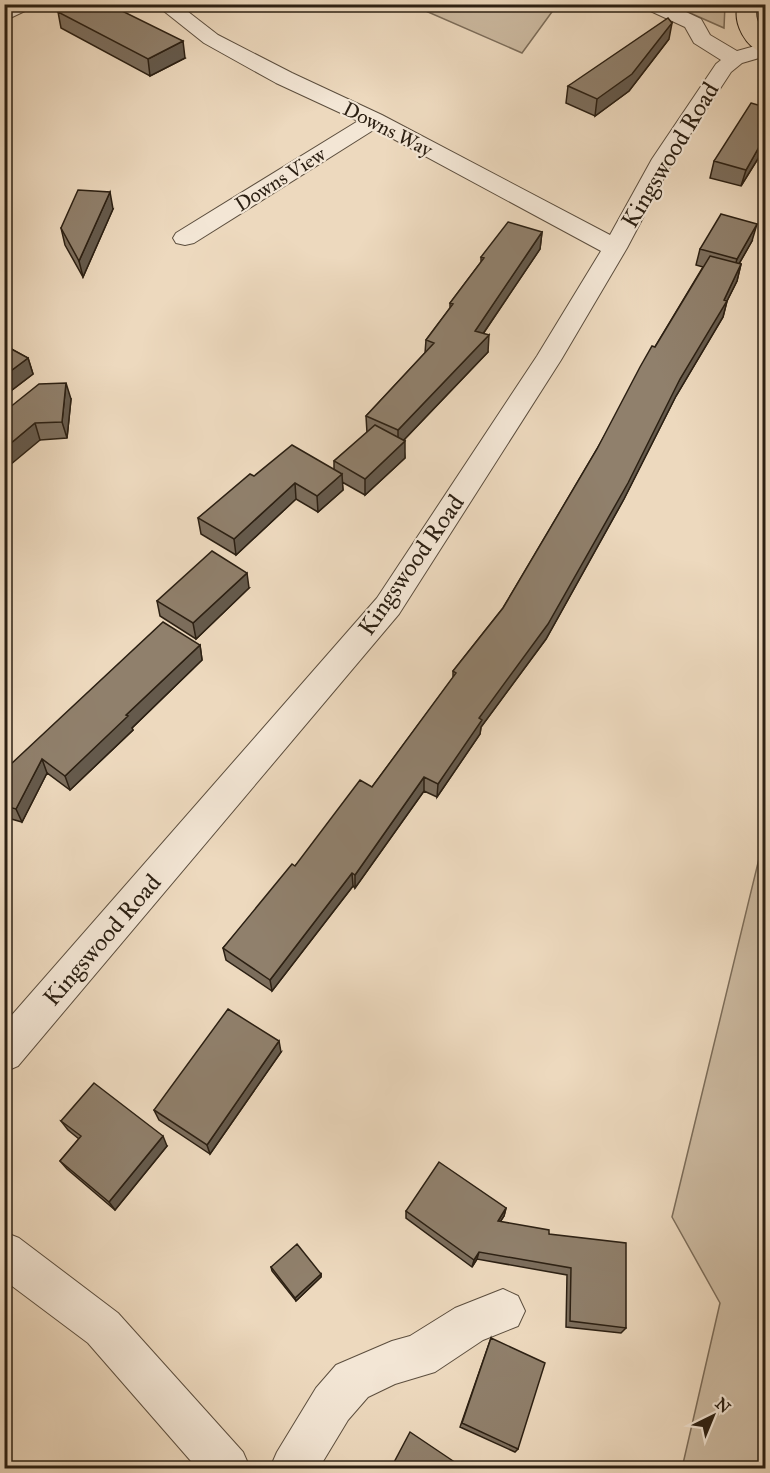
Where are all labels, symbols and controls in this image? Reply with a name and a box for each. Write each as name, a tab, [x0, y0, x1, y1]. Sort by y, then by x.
street label: Kingswood Road	[615, 77, 725, 233]
street label: Downs Way	[339, 96, 437, 162]
street label: Downs View	[230, 141, 330, 216]
street label: Kingswood Road	[351, 489, 471, 641]
street label: Kingswood Road	[37, 868, 167, 1012]
north arrow	[683, 1386, 743, 1446]
text: N	[711, 1394, 735, 1417]

